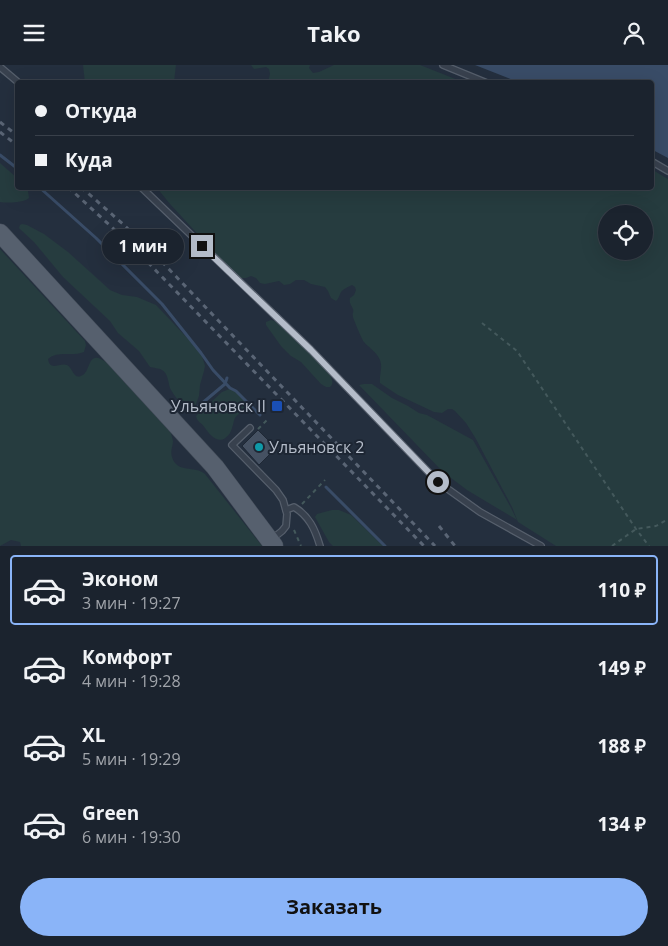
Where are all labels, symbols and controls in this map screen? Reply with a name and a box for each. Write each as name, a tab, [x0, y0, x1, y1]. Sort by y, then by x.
text: Tako	[307, 18, 361, 48]
icon: menu	[20, 19, 48, 47]
icon: person	[620, 19, 648, 47]
text: Откуда	[65, 98, 137, 124]
text: Куда	[65, 147, 113, 173]
map controls	[598, 205, 653, 260]
button: locate	[598, 205, 653, 260]
callout: 1 мин	[102, 229, 184, 263]
text: 1 мин	[119, 235, 167, 257]
route end	[191, 235, 213, 257]
place label: Ульяновск II	[171, 395, 266, 417]
marker: Ульяновск II	[270, 399, 284, 413]
place label: Ульяновск 2	[269, 436, 365, 458]
marker: Ульяновск 2	[253, 441, 265, 453]
route start	[427, 471, 449, 493]
text: Эконом	[82, 566, 159, 592]
icon: car	[22, 568, 67, 613]
text: 110 ₽	[597, 577, 646, 603]
text: 3 мин · 19:27	[82, 592, 181, 614]
text: Комфорт	[82, 644, 172, 670]
icon: car	[22, 646, 67, 691]
text: 149 ₽	[597, 655, 646, 681]
text: 4 мин · 19:28	[82, 670, 181, 692]
text: XL	[82, 722, 105, 748]
icon: car	[22, 724, 67, 769]
text: 188 ₽	[597, 733, 646, 759]
text: 5 мин · 19:29	[82, 748, 181, 770]
text: Green	[82, 800, 139, 826]
icon: car	[22, 802, 67, 847]
text: 134 ₽	[597, 811, 646, 837]
text: 6 мин · 19:30	[82, 826, 181, 848]
button: Заказать	[20, 878, 648, 936]

